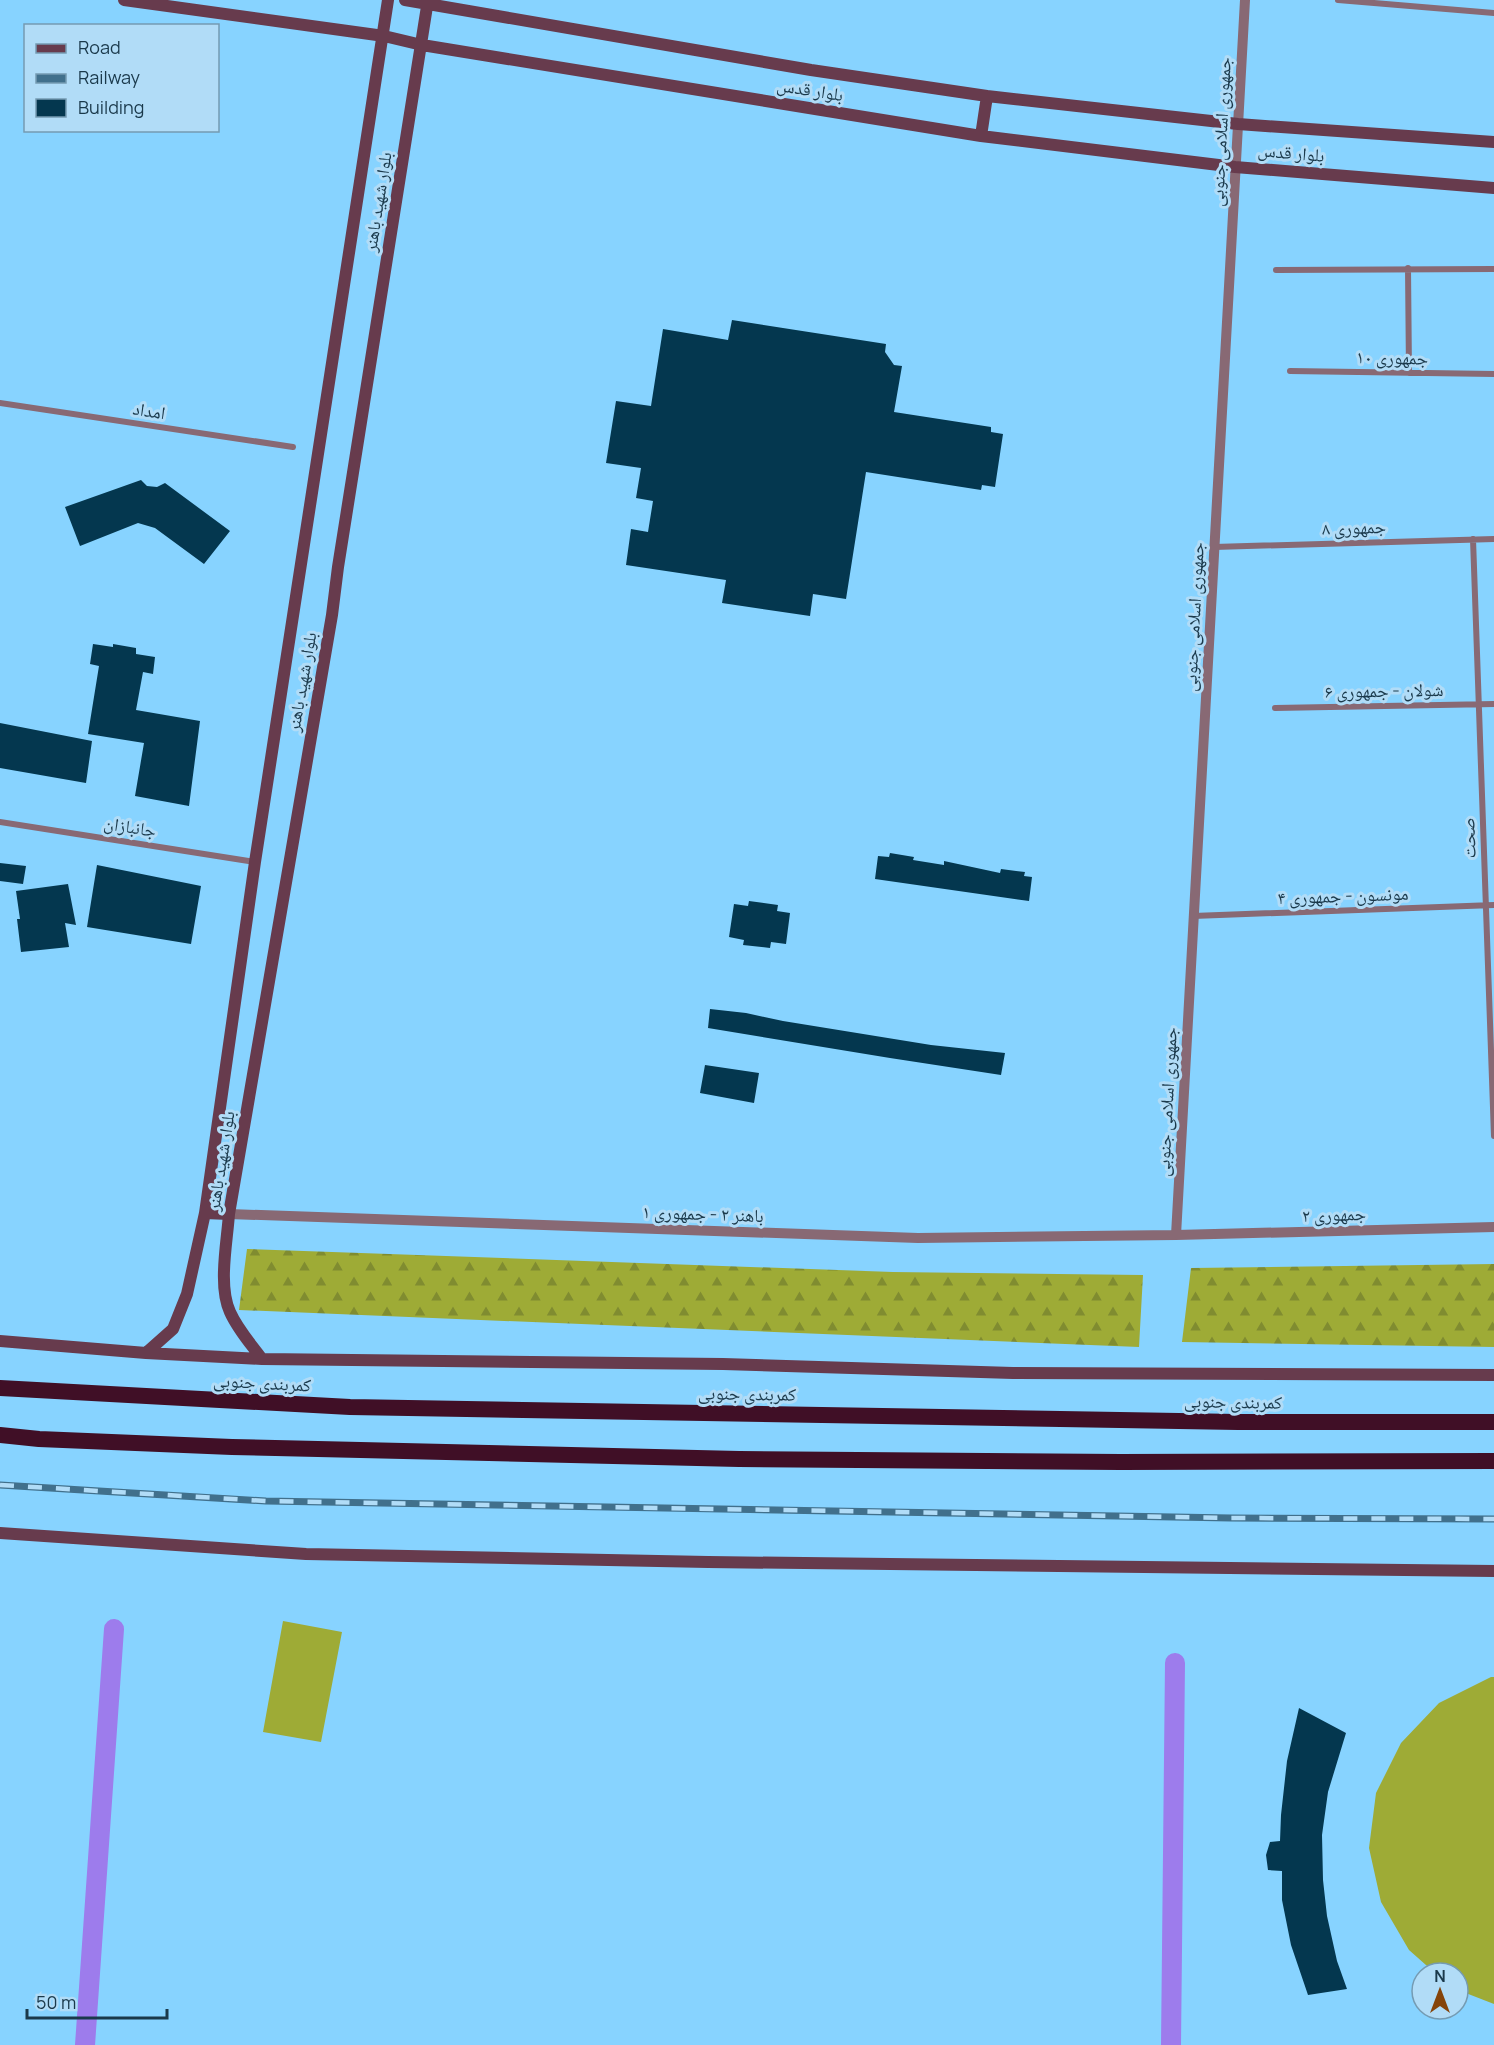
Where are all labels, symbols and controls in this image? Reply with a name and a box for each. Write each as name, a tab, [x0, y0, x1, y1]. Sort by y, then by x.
legend	[24, 24, 219, 132]
text: Road	[78, 35, 121, 59]
street label: جمهوری اسلامی جنوبی	[1204, 57, 1236, 207]
text: Railway	[78, 65, 140, 89]
street label: بلوار قدس	[775, 72, 845, 106]
text: Building	[78, 95, 144, 119]
street label: بلوار قدس	[1257, 137, 1326, 167]
street label: بلوار شهید باهنر	[357, 150, 397, 255]
street label: جمهوری ۱۰	[1356, 344, 1428, 370]
street label: امداد	[131, 396, 167, 424]
street label: جمهوری ۸	[1322, 514, 1386, 540]
street label: جمهوری اسلامی جنوبی	[1177, 542, 1209, 692]
street label: بلوار شهید باهنر	[280, 630, 322, 735]
street label: شولان - جمهوری ۶	[1324, 677, 1444, 703]
street label: جانبازان	[102, 810, 158, 842]
street label: صحت	[1455, 817, 1481, 859]
street label: مونسون - جمهوری ۴	[1277, 881, 1409, 909]
street label: جمهوری اسلامی جنوبی	[1150, 1027, 1182, 1177]
street label: بلوار شهید باهنر	[200, 1109, 240, 1214]
street label: باهنر ۲ - جمهوری ۱	[642, 1199, 764, 1227]
street label: جمهوری ۲	[1302, 1201, 1366, 1227]
street label: کمربندی جنوبی	[212, 1367, 312, 1397]
street label: کمربندی جنوبی	[698, 1380, 797, 1406]
street label: کمربندی جنوبی	[1184, 1388, 1283, 1414]
north arrow	[1410, 1961, 1470, 2021]
text: N	[1434, 1965, 1446, 1987]
scale bar	[27, 1982, 166, 2020]
text: 50 m	[36, 1990, 76, 2014]

